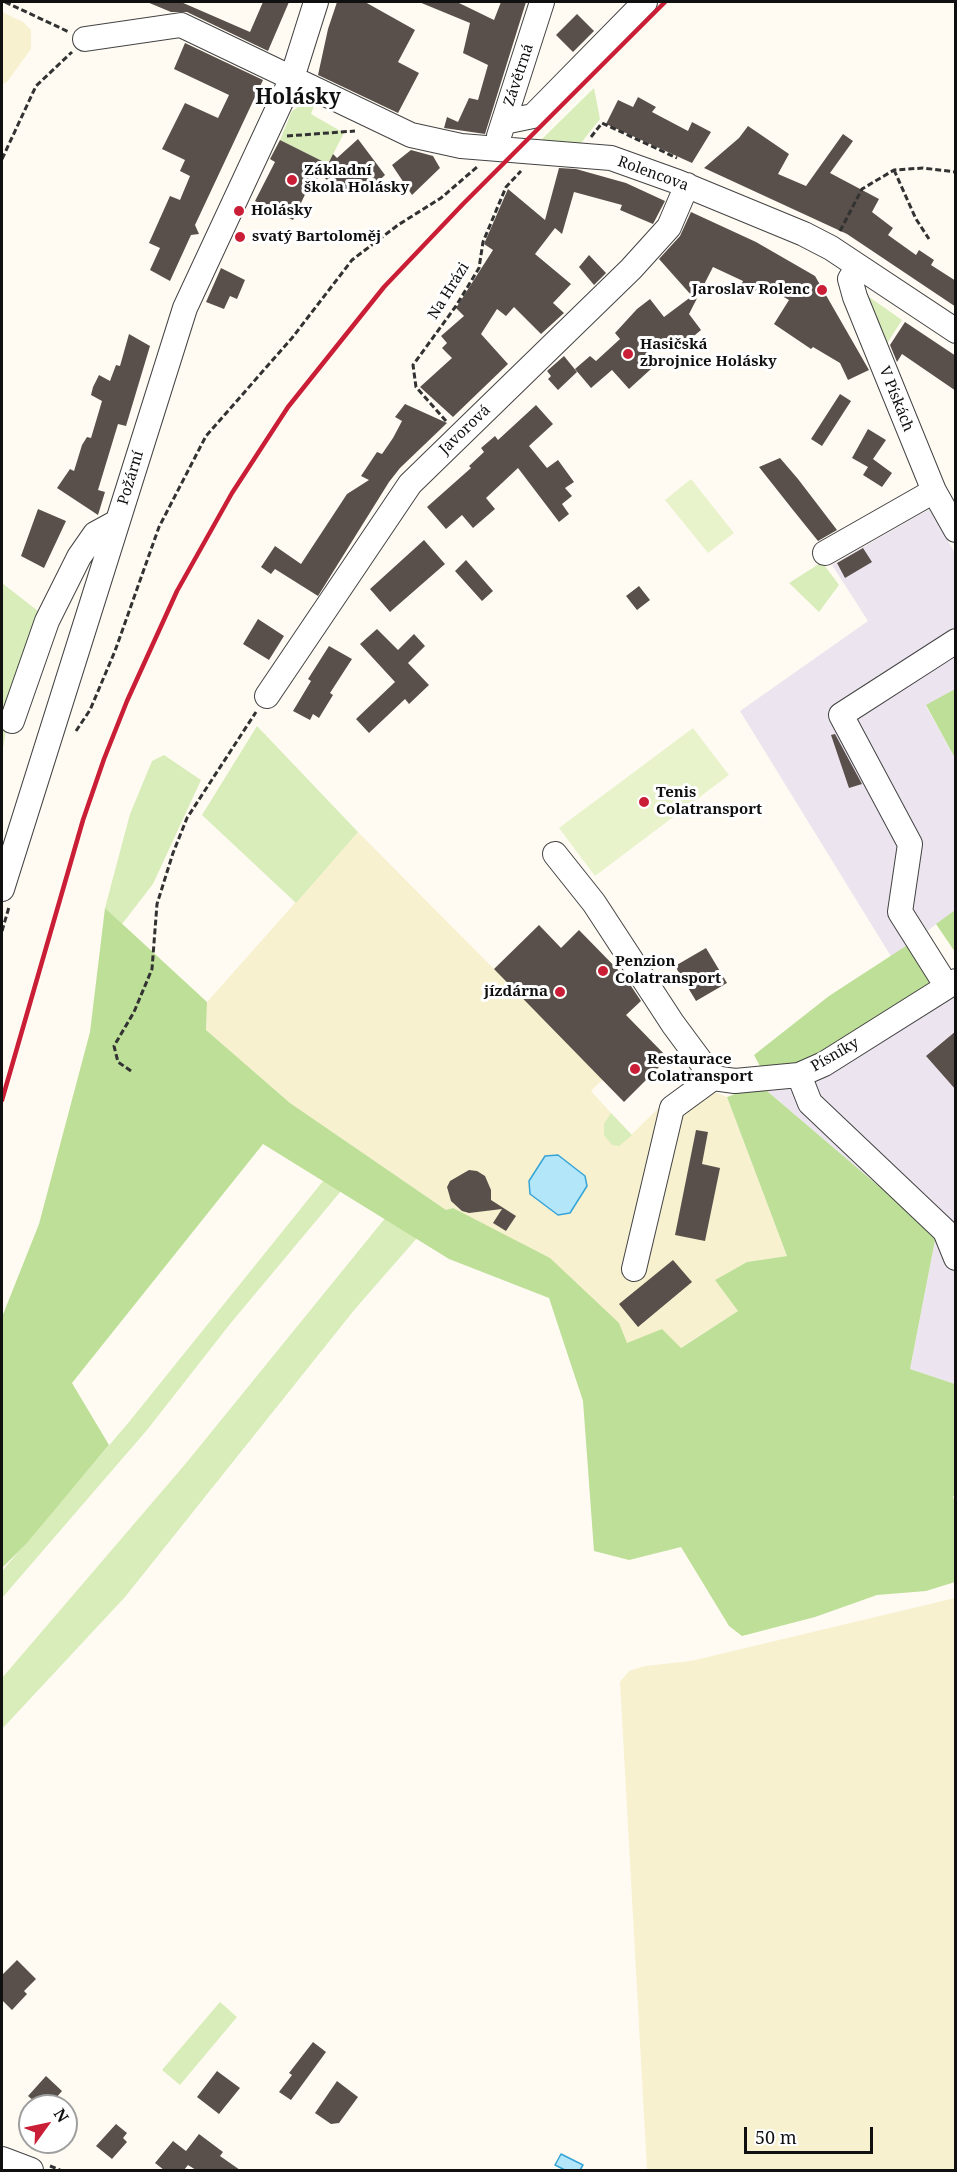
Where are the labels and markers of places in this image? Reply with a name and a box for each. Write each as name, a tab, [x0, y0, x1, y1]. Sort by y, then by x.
place label: Základní škola Holásky	[304, 162, 409, 197]
marker: Základní škola Holásky	[285, 173, 299, 187]
place label: Holásky	[251, 202, 312, 220]
marker: Holásky	[232, 204, 246, 218]
place label: svatý Bartoloměj	[252, 228, 381, 246]
marker: svatý Bartoloměj	[233, 230, 247, 244]
place label: Jaroslav Rolenc	[692, 281, 810, 299]
marker: Jaroslav Rolenc	[815, 283, 829, 297]
place label: Hasičská zbrojnice Holásky	[640, 336, 777, 371]
marker: Hasičská zbrojnice Holásky	[621, 347, 635, 361]
place label: Tenis Colatransport	[656, 784, 762, 819]
marker: Tenis Colatransport	[637, 795, 651, 809]
place label: Penzion Colatransport	[615, 953, 721, 988]
marker: Penzion Colatransport	[596, 964, 610, 978]
place label: jízdárna	[484, 983, 548, 1001]
marker: jízdárna	[553, 985, 567, 999]
place label: Restaurace Colatransport	[647, 1051, 753, 1086]
marker: Restaurace Colatransport	[628, 1062, 642, 1076]

